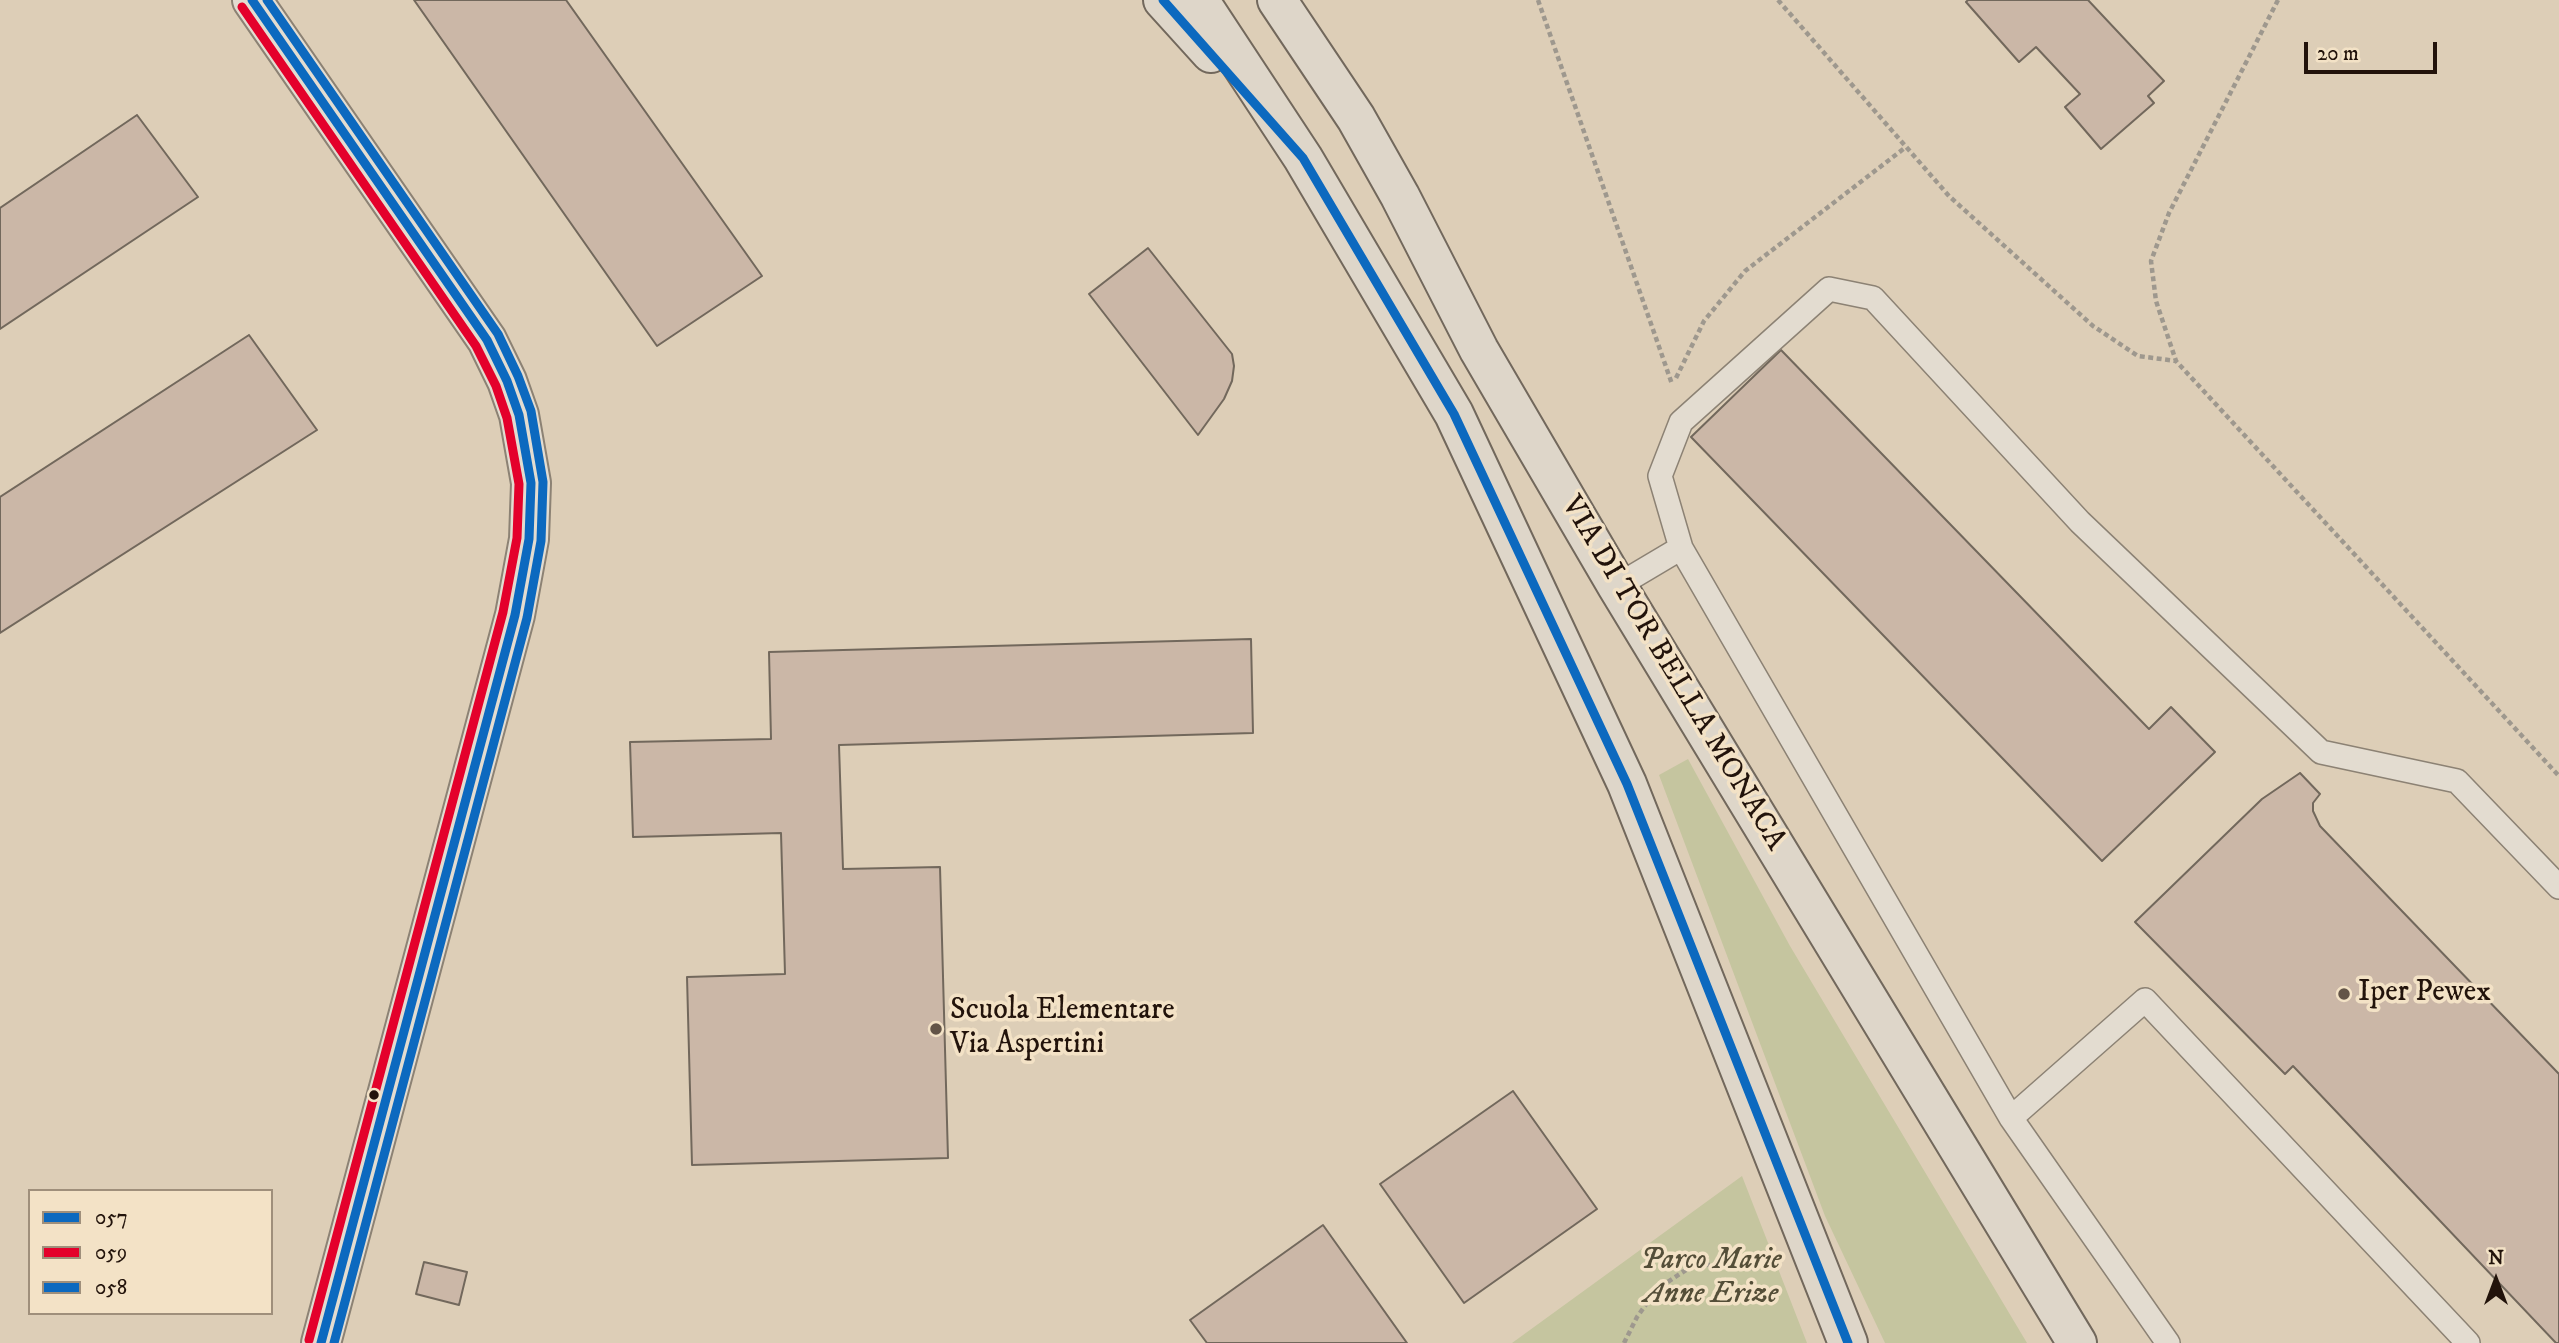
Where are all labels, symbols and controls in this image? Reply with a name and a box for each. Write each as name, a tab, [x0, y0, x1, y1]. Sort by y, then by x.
scale bar	[2307, 28, 2440, 72]
text: 20 m	[2317, 41, 2359, 67]
street label: VIA DI TOR BELLA MONACA	[1552, 490, 1792, 858]
place label: Iper Pewex	[2358, 976, 2491, 1012]
marker: Iper Pewex	[2336, 986, 2352, 1002]
place label: Scuola Elementare Via Aspertini	[950, 994, 1175, 1064]
marker: Scuola Elementare Via Aspertini	[928, 1021, 944, 1037]
unlabelled marker	[367, 1088, 381, 1102]
legend	[28, 1189, 273, 1315]
text: 057	[95, 1205, 128, 1231]
text: 059	[95, 1240, 127, 1266]
park label: Parco Marie Anne Erize	[1640, 1244, 1782, 1314]
north arrow	[2461, 1245, 2531, 1315]
text: N	[2488, 1247, 2504, 1270]
text: 058	[95, 1275, 127, 1301]

